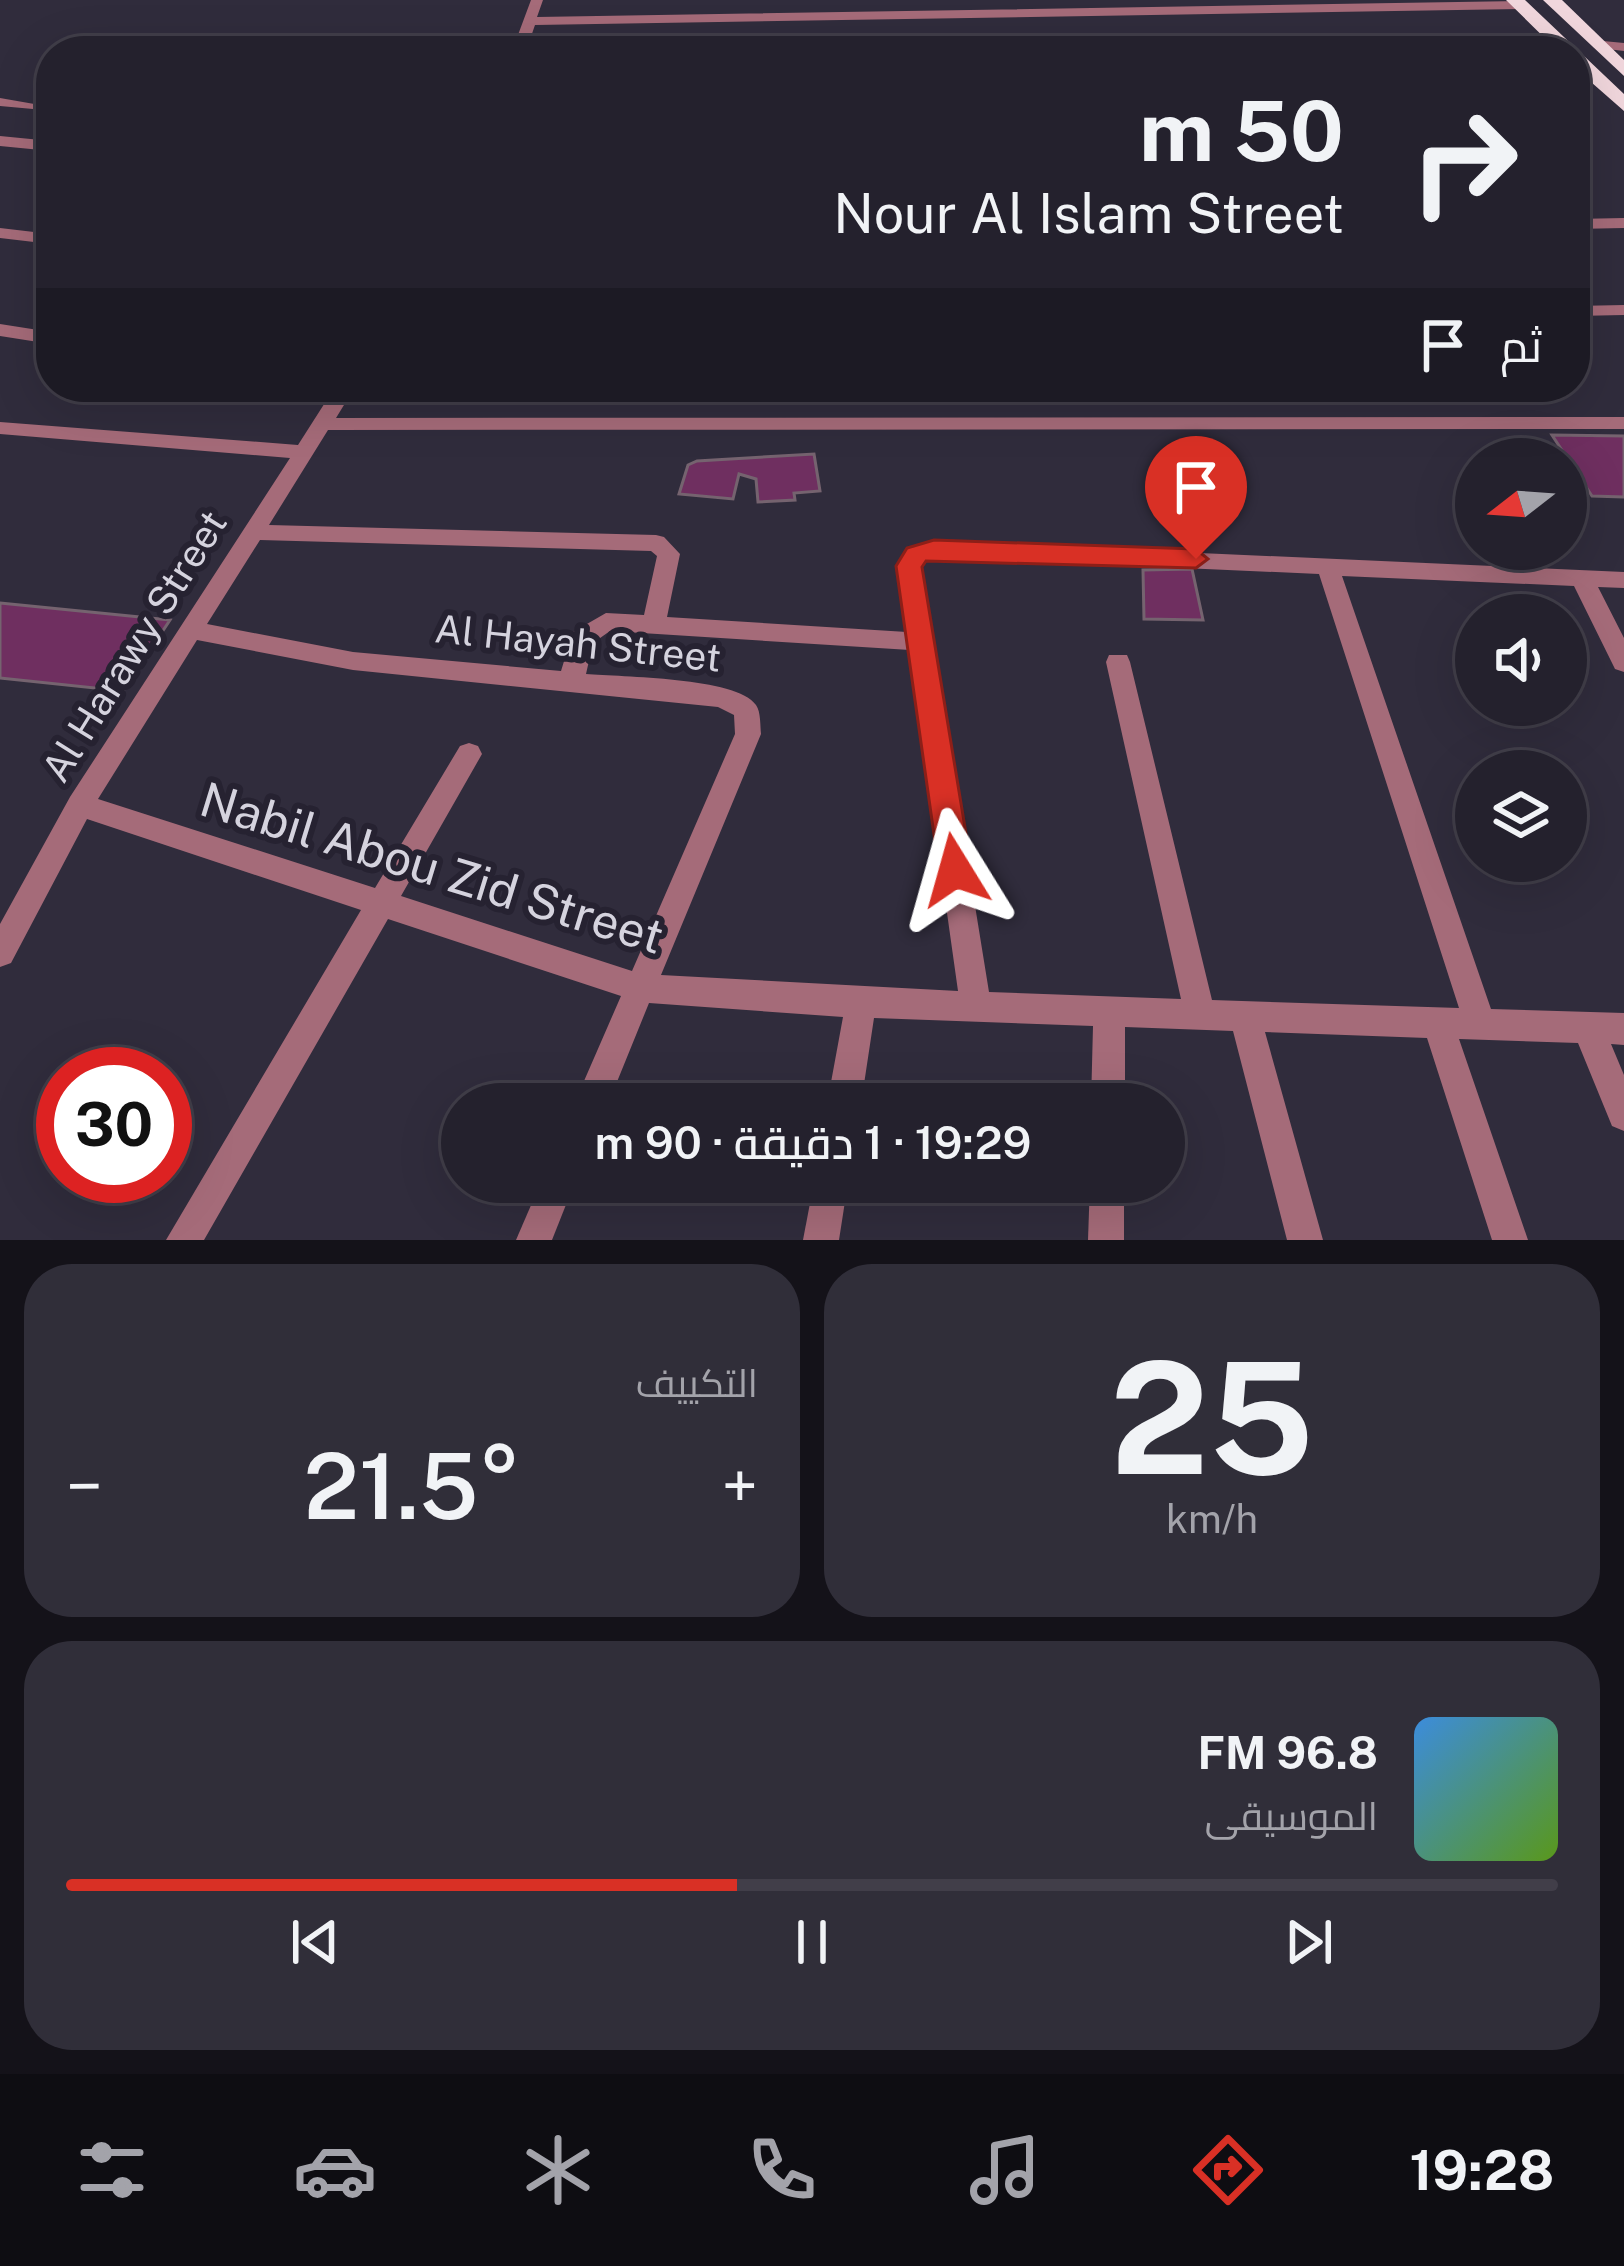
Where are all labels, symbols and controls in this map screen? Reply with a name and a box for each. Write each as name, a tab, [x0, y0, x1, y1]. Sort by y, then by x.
text: 50 m	[1139, 81, 1344, 180]
icon: right	[1386, 84, 1542, 240]
text: Nour Al Islam Street	[833, 182, 1344, 245]
icon: arrive	[1410, 312, 1476, 378]
text: ثم	[1500, 319, 1542, 372]
pin	[1145, 436, 1247, 559]
north arrow	[1455, 438, 1587, 570]
map controls	[1455, 438, 1587, 882]
icon: arrive	[1163, 454, 1229, 520]
street label: Al Harawy Street	[32, 502, 236, 790]
button: sound	[1455, 594, 1587, 726]
street label: Al Hayah Street	[433, 605, 723, 681]
button: layers	[1455, 750, 1587, 882]
street label: Nabil Abou Zid Street	[194, 770, 671, 965]
position arrow	[892, 807, 1018, 933]
speed limit sign: 30	[36, 1047, 192, 1203]
text: 19:29 · 1 دقيقة · 90 m	[595, 1116, 1031, 1169]
text: 25	[1110, 1326, 1314, 1509]
text: التكييف	[636, 1360, 758, 1406]
text: 21.5°	[303, 1433, 521, 1539]
text: −	[66, 1447, 103, 1525]
text: +	[721, 1447, 758, 1525]
text: km/h	[1166, 1496, 1258, 1542]
text: 96.8 FM	[1197, 1726, 1378, 1779]
text: الموسيقى	[1205, 1793, 1378, 1839]
icon: previous	[282, 1909, 348, 1975]
icon: pause	[779, 1909, 845, 1975]
icon: next	[1276, 1909, 1342, 1975]
icon: filters	[70, 2128, 154, 2212]
icon: car	[293, 2128, 377, 2212]
icon: climate	[516, 2128, 600, 2212]
icon: phone	[740, 2128, 824, 2212]
icon: music	[963, 2128, 1047, 2212]
icon: directions	[1186, 2128, 1270, 2212]
text: 19:28	[1410, 2139, 1554, 2202]

